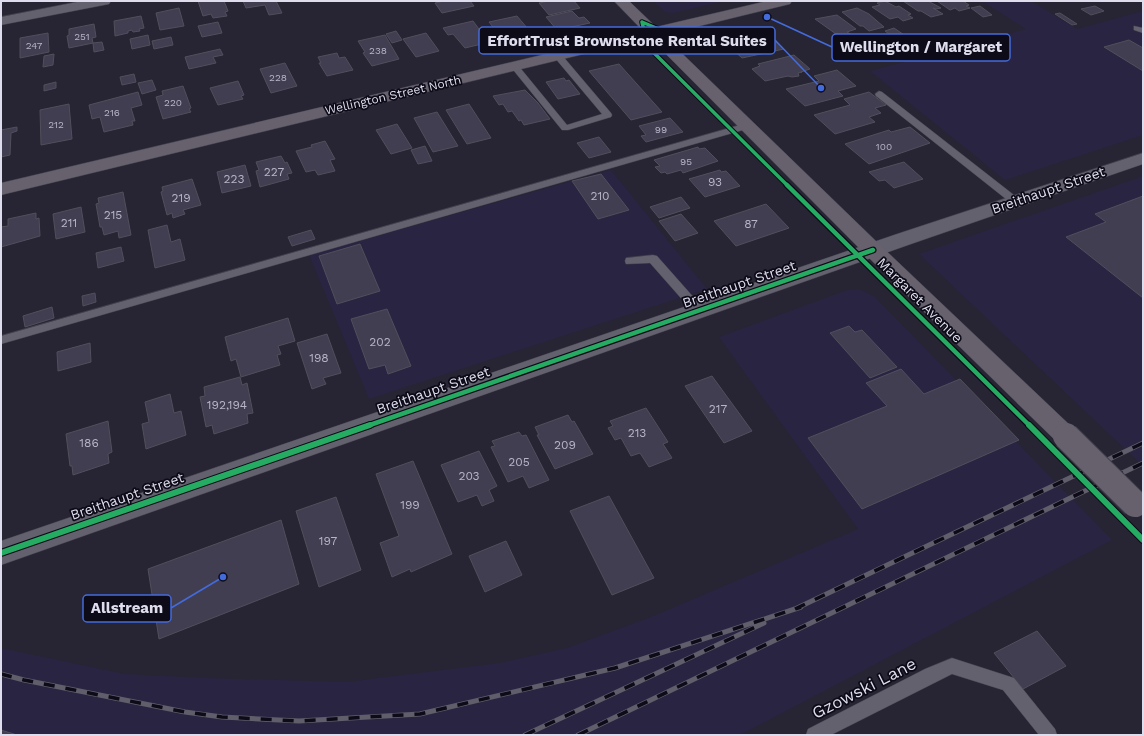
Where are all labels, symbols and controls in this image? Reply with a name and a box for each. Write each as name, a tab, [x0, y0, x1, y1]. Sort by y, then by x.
callout: EffortTrust Brownstone Rental Suites	[479, 27, 775, 54]
house number: 251	[74, 31, 90, 42]
text: EffortTrust Brownstone Rental Suites	[487, 32, 767, 50]
callout: Wellington / Margaret	[832, 34, 1010, 61]
text: Wellington / Margaret	[840, 38, 1003, 56]
house number: 247	[26, 40, 43, 51]
house number: 238	[369, 45, 387, 56]
house number: 228	[269, 72, 287, 83]
street label: Wellington Street North	[324, 73, 462, 117]
house number: 220	[164, 97, 182, 108]
house number: 216	[104, 107, 120, 118]
house number: 212	[48, 119, 64, 130]
house number: 99	[655, 124, 667, 135]
house number: 100	[876, 141, 892, 152]
house number: 95	[680, 156, 692, 167]
street label: Breithaupt Street	[989, 163, 1107, 217]
house number: 227	[264, 165, 285, 179]
house number: 223	[224, 172, 245, 186]
house number: 93	[708, 175, 722, 189]
house number: 210	[590, 189, 610, 203]
house number: 219	[171, 191, 191, 205]
house number: 215	[104, 208, 122, 222]
house number: 211	[61, 216, 77, 230]
house number: 87	[744, 217, 758, 231]
street label: Margaret Avenue	[874, 254, 966, 346]
street label: Breithaupt Street	[680, 257, 798, 311]
house number: 202	[369, 335, 391, 349]
house number: 198	[309, 351, 329, 365]
street label: Breithaupt Street	[374, 363, 492, 417]
house number: 192,194	[207, 398, 247, 412]
house number: 217	[709, 402, 727, 416]
house number: 213	[628, 426, 646, 440]
house number: 186	[79, 436, 99, 450]
house number: 209	[554, 438, 576, 452]
house number: 205	[508, 455, 530, 469]
street label: Breithaupt Street	[68, 469, 186, 523]
house number: 203	[458, 469, 480, 483]
house number: 199	[400, 498, 420, 512]
house number: 197	[319, 534, 338, 548]
callout: Allstream	[83, 595, 171, 622]
text: Allstream	[91, 599, 163, 617]
street label: Gzowski Lane	[809, 653, 919, 723]

